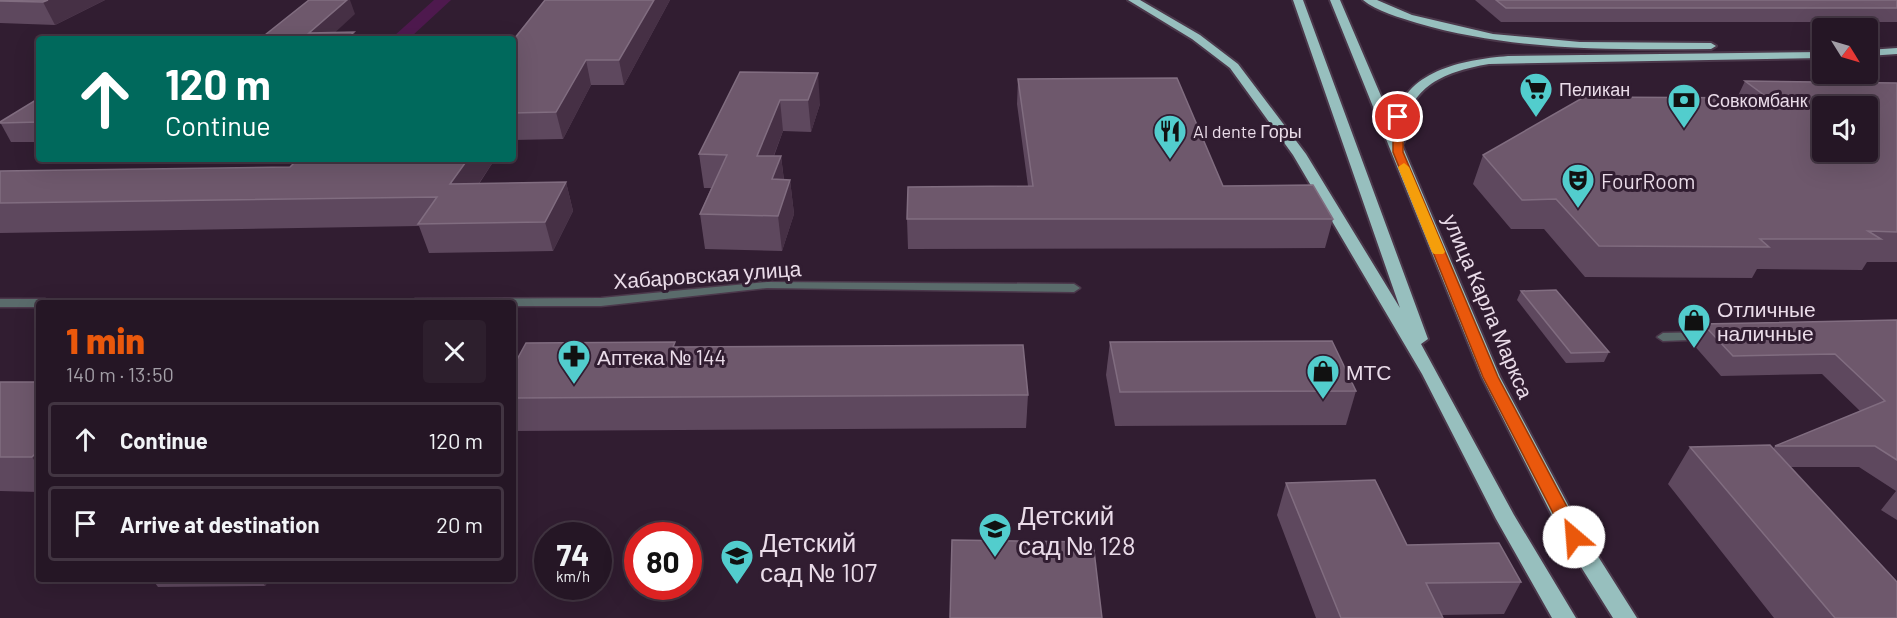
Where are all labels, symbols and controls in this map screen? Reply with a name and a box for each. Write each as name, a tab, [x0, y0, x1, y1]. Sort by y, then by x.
north arrow	[1812, 18, 1878, 84]
map controls	[1812, 18, 1878, 162]
text: 120 m	[165, 58, 271, 108]
icon: ahead	[66, 60, 144, 138]
supermarket icon: Пеликан	[1518, 71, 1554, 118]
place label: Пеликан	[1559, 78, 1630, 100]
bank icon: Совкомбанк	[1666, 82, 1702, 129]
place label: Совкомбанк	[1707, 89, 1808, 111]
pin	[1372, 91, 1423, 142]
button: sound	[1812, 96, 1878, 162]
icon: arrive	[1381, 100, 1414, 133]
text: Continue	[165, 109, 271, 141]
restaurant icon: Al dente Горы	[1152, 113, 1188, 160]
place label: Al dente Горы	[1193, 120, 1302, 142]
theatre icon: FourRoom	[1560, 162, 1596, 209]
place label: FourRoom	[1601, 168, 1695, 193]
street label: улица Карла Маркса	[1439, 210, 1539, 402]
street label: Хабаровская улица	[612, 255, 802, 293]
place label: Отличные наличные	[1717, 296, 1816, 345]
shop icon: Отличные наличные	[1676, 302, 1712, 349]
text: 1 min	[66, 318, 145, 361]
button: close	[423, 320, 486, 383]
pharmacy icon: Аптека № 144	[556, 338, 592, 385]
place label: Аптека № 144	[597, 344, 726, 369]
shop icon: МТС	[1305, 353, 1341, 400]
place label: МТС	[1346, 359, 1392, 384]
text: 140 m · 13:50	[66, 362, 174, 386]
icon: ahead	[69, 423, 102, 456]
text: Continue	[120, 427, 208, 453]
text: 120 m	[428, 427, 483, 453]
place label: Детский сад № 128	[1018, 499, 1136, 560]
position arrow	[1542, 505, 1606, 569]
icon: arrive	[69, 507, 102, 540]
text: Arrive at destination	[120, 511, 319, 537]
text: 20 m	[436, 511, 483, 537]
school or university icon: Детский сад № 128	[977, 511, 1013, 558]
speed limit sign: 80	[624, 522, 702, 600]
place label: Детский сад № 107	[760, 526, 877, 587]
text: 74	[556, 536, 590, 572]
school or university icon: Детский сад № 107	[719, 538, 755, 585]
text: km/h	[556, 567, 590, 585]

